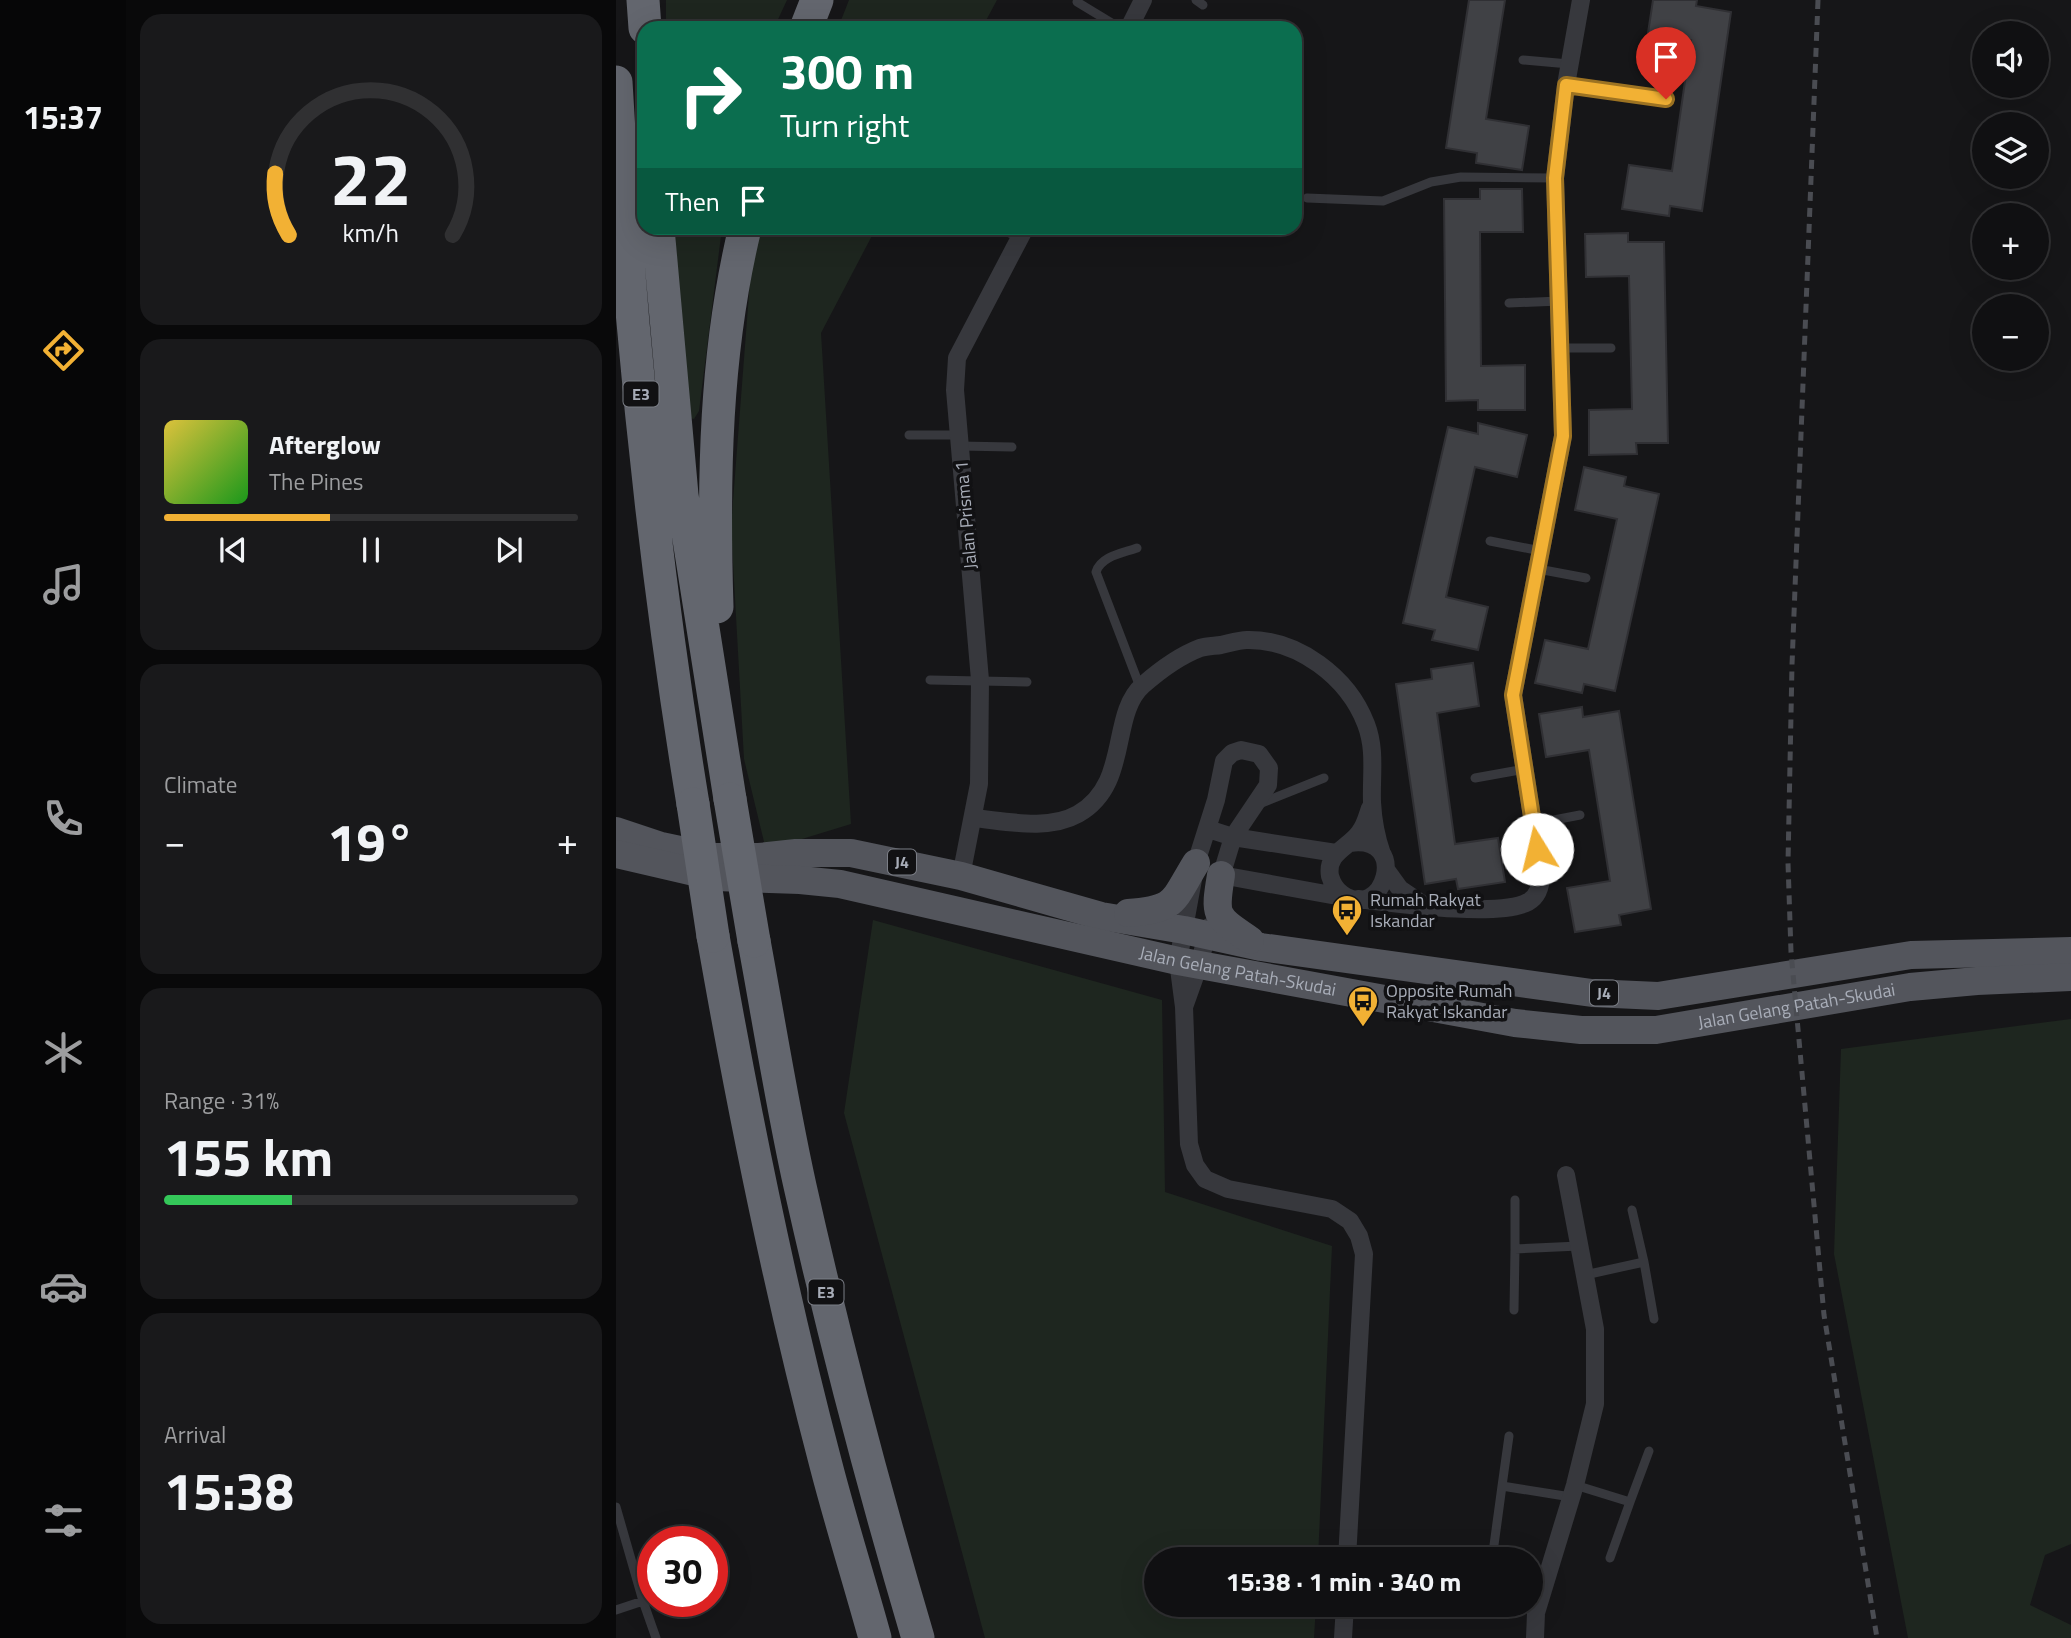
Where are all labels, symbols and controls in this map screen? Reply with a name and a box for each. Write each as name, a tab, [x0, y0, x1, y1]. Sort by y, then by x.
map controls	[1972, 21, 2049, 371]
button: sound	[1972, 21, 2049, 98]
pin	[1636, 27, 1696, 99]
text: 300 m	[780, 33, 914, 108]
icon: arrive	[1647, 38, 1685, 76]
icon: right	[665, 49, 756, 140]
text: 15:37	[23, 93, 103, 141]
text: Turn right	[780, 101, 909, 149]
button: layers	[1972, 112, 2049, 189]
text: 22	[330, 124, 412, 234]
text: Then	[665, 182, 720, 221]
icon: arrive	[734, 182, 772, 220]
button: +	[1972, 203, 2049, 280]
text: km/h	[343, 214, 399, 252]
button: −	[1972, 294, 2049, 371]
icon: directions	[39, 326, 88, 375]
road number: E3	[624, 382, 658, 406]
text: Afterglow	[269, 425, 381, 464]
street label: Jalan Prisma 1	[947, 460, 984, 570]
text: The Pines	[269, 464, 363, 499]
icon: previous	[214, 531, 252, 569]
icon: pause	[352, 531, 390, 569]
icon: next	[490, 531, 528, 569]
icon: music	[39, 560, 88, 609]
text: Climate	[164, 767, 237, 802]
icon: phone	[39, 794, 88, 843]
text: 19°	[327, 802, 415, 881]
text: −	[164, 812, 185, 870]
text: +	[557, 812, 578, 870]
position arrow	[1500, 812, 1574, 886]
road number: J4	[888, 849, 916, 874]
place label: Rumah Rakyat Iskandar	[1370, 886, 1482, 934]
bus stop icon: Rumah Rakyat Iskandar	[1330, 893, 1364, 937]
street label: Jalan Gelang Patah-Skudai	[1137, 939, 1338, 1003]
street label: Jalan Gelang Patah-Skudai	[1696, 976, 1897, 1036]
place label: Opposite Rumah Rakyat Iskandar	[1386, 977, 1512, 1025]
road number: J4	[1590, 981, 1618, 1006]
bus stop icon: Opposite Rumah Rakyat Iskandar	[1346, 984, 1380, 1028]
icon: climate	[39, 1028, 88, 1077]
text: Range · 31%	[164, 1083, 279, 1118]
text: 155 km	[164, 1117, 333, 1196]
icon: car	[39, 1262, 88, 1311]
road number: E3	[808, 1280, 844, 1304]
text: Arrival	[164, 1417, 226, 1452]
text: 15:38	[164, 1451, 294, 1530]
icon: filters	[39, 1496, 88, 1545]
speed limit sign: 30	[637, 1526, 728, 1617]
text: 15:38 · 1 min · 340 m	[1226, 1562, 1461, 1601]

